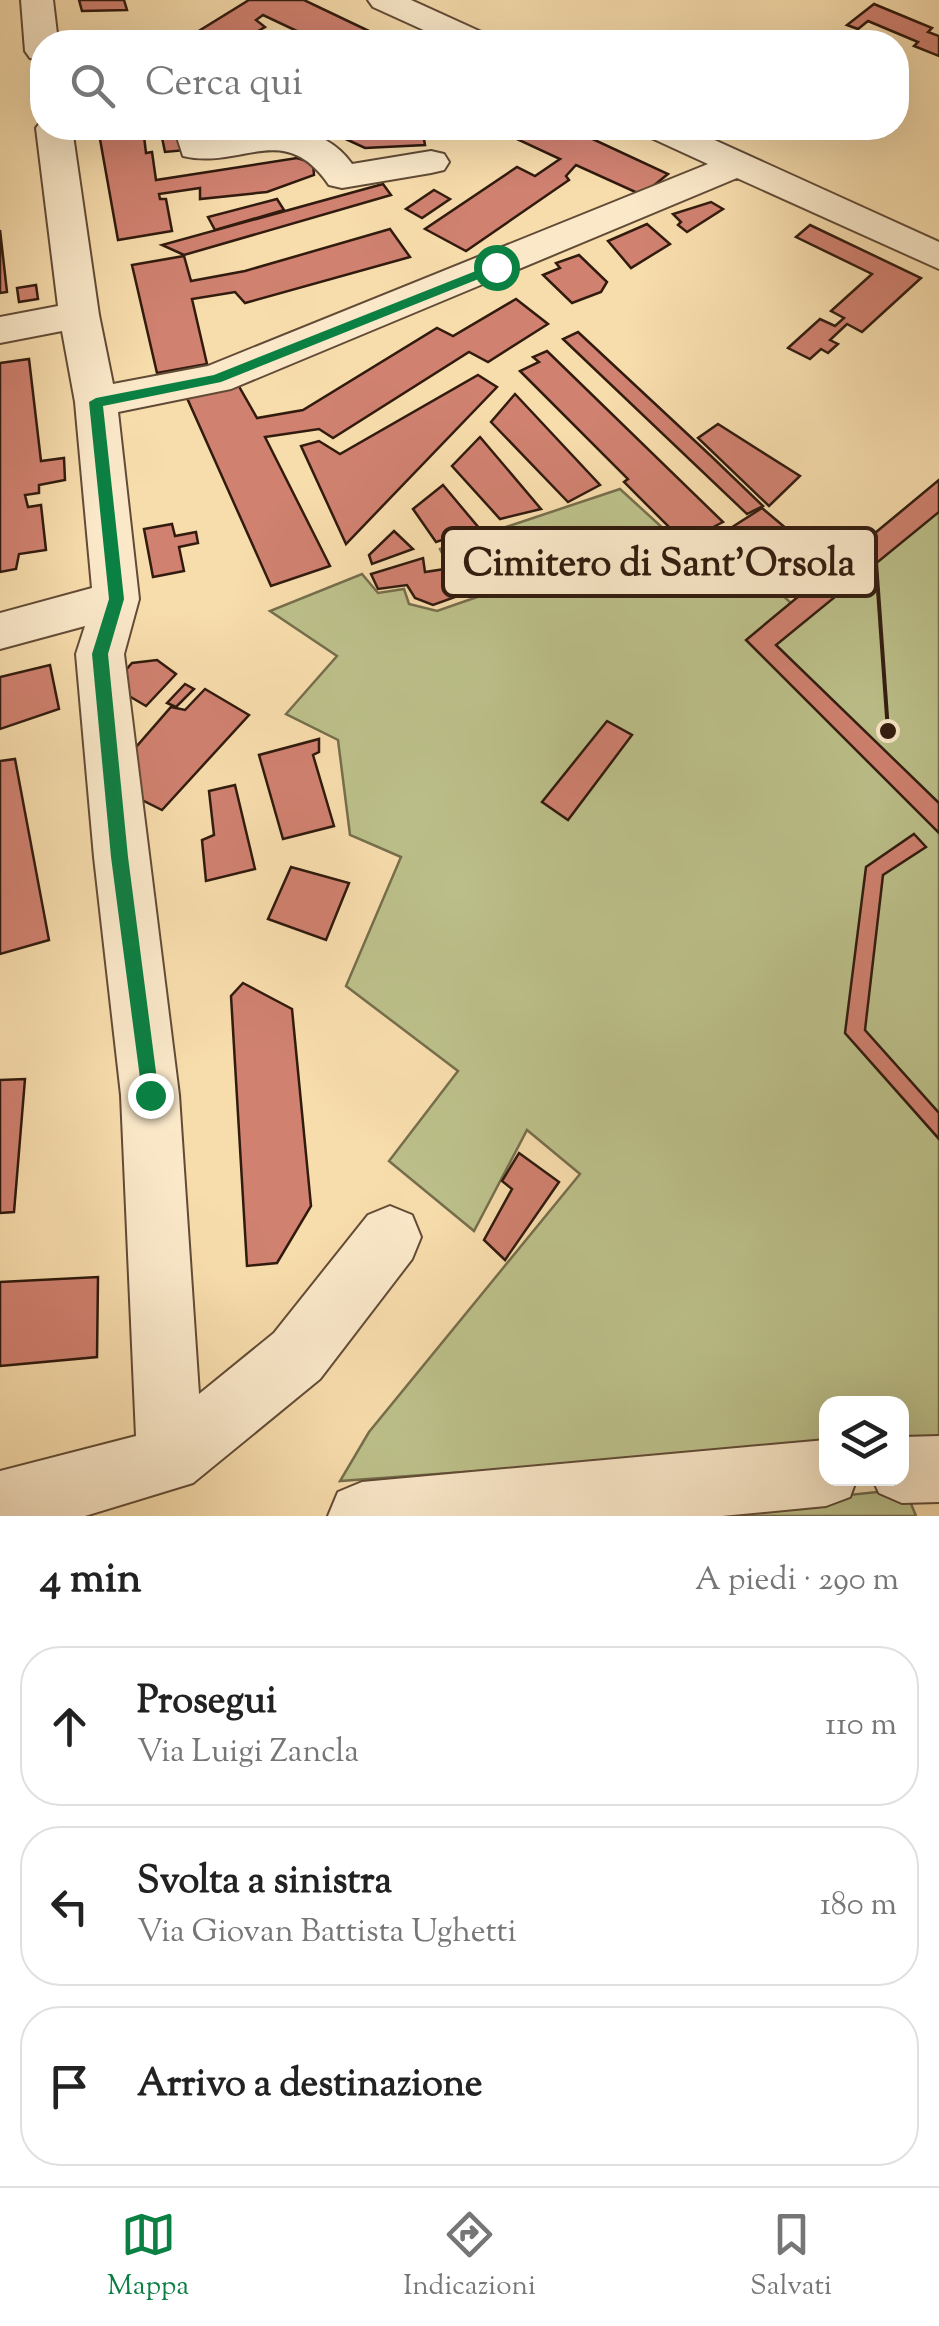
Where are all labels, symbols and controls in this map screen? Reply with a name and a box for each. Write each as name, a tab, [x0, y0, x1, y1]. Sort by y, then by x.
search box	[30, 30, 909, 140]
icon: search	[65, 58, 120, 113]
text: Cerca qui	[145, 58, 303, 112]
route start	[474, 245, 520, 291]
callout: Cimitero di Sant'Orsola	[443, 528, 876, 596]
text: Cimitero di Sant'Orsola	[463, 539, 856, 593]
route end	[128, 1073, 174, 1119]
map controls	[819, 1396, 909, 1486]
button: layers	[819, 1396, 909, 1486]
text: 4 min	[40, 1551, 142, 1611]
text: A piedi · 290 m	[695, 1558, 899, 1604]
text: Prosegui	[137, 1676, 277, 1730]
icon: ahead	[42, 1699, 97, 1754]
text: 110 m	[825, 1703, 897, 1749]
text: Via Luigi Zancla	[137, 1730, 359, 1776]
text: Svolta a sinistra	[137, 1856, 392, 1910]
icon: left	[42, 1879, 97, 1934]
text: 180 m	[820, 1883, 897, 1929]
text: Via Giovan Battista Ughetti	[137, 1910, 517, 1956]
icon: arrive	[42, 2059, 97, 2114]
text: Arrivo a destinazione	[137, 2059, 483, 2113]
tab: Mappa	[107, 2207, 189, 2307]
tab: Indicazioni	[403, 2207, 536, 2307]
tab: Salvati	[750, 2207, 832, 2307]

